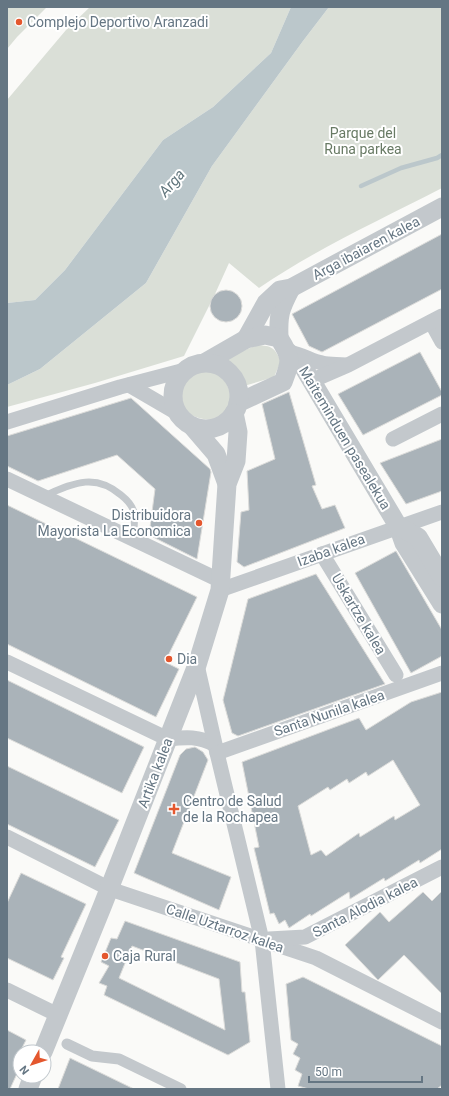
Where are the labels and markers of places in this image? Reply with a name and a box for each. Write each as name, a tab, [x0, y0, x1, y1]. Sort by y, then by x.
place label: Complejo Deportivo Aranzadi	[27, 14, 208, 30]
marker: Complejo Deportivo Aranzadi	[14, 17, 24, 27]
place label: Distribuidora Mayorista La Economica	[38, 507, 191, 539]
marker: Distribuidora Mayorista La Economica	[194, 518, 204, 528]
place label: Dia	[177, 651, 197, 667]
marker: Dia	[164, 654, 174, 664]
place label: Centro de Salud de la Rochapea	[183, 793, 282, 825]
marker: Centro de Salud de la Rochapea	[168, 803, 180, 815]
place label: Caja Rural	[113, 948, 176, 964]
marker: Caja Rural	[100, 951, 110, 961]

